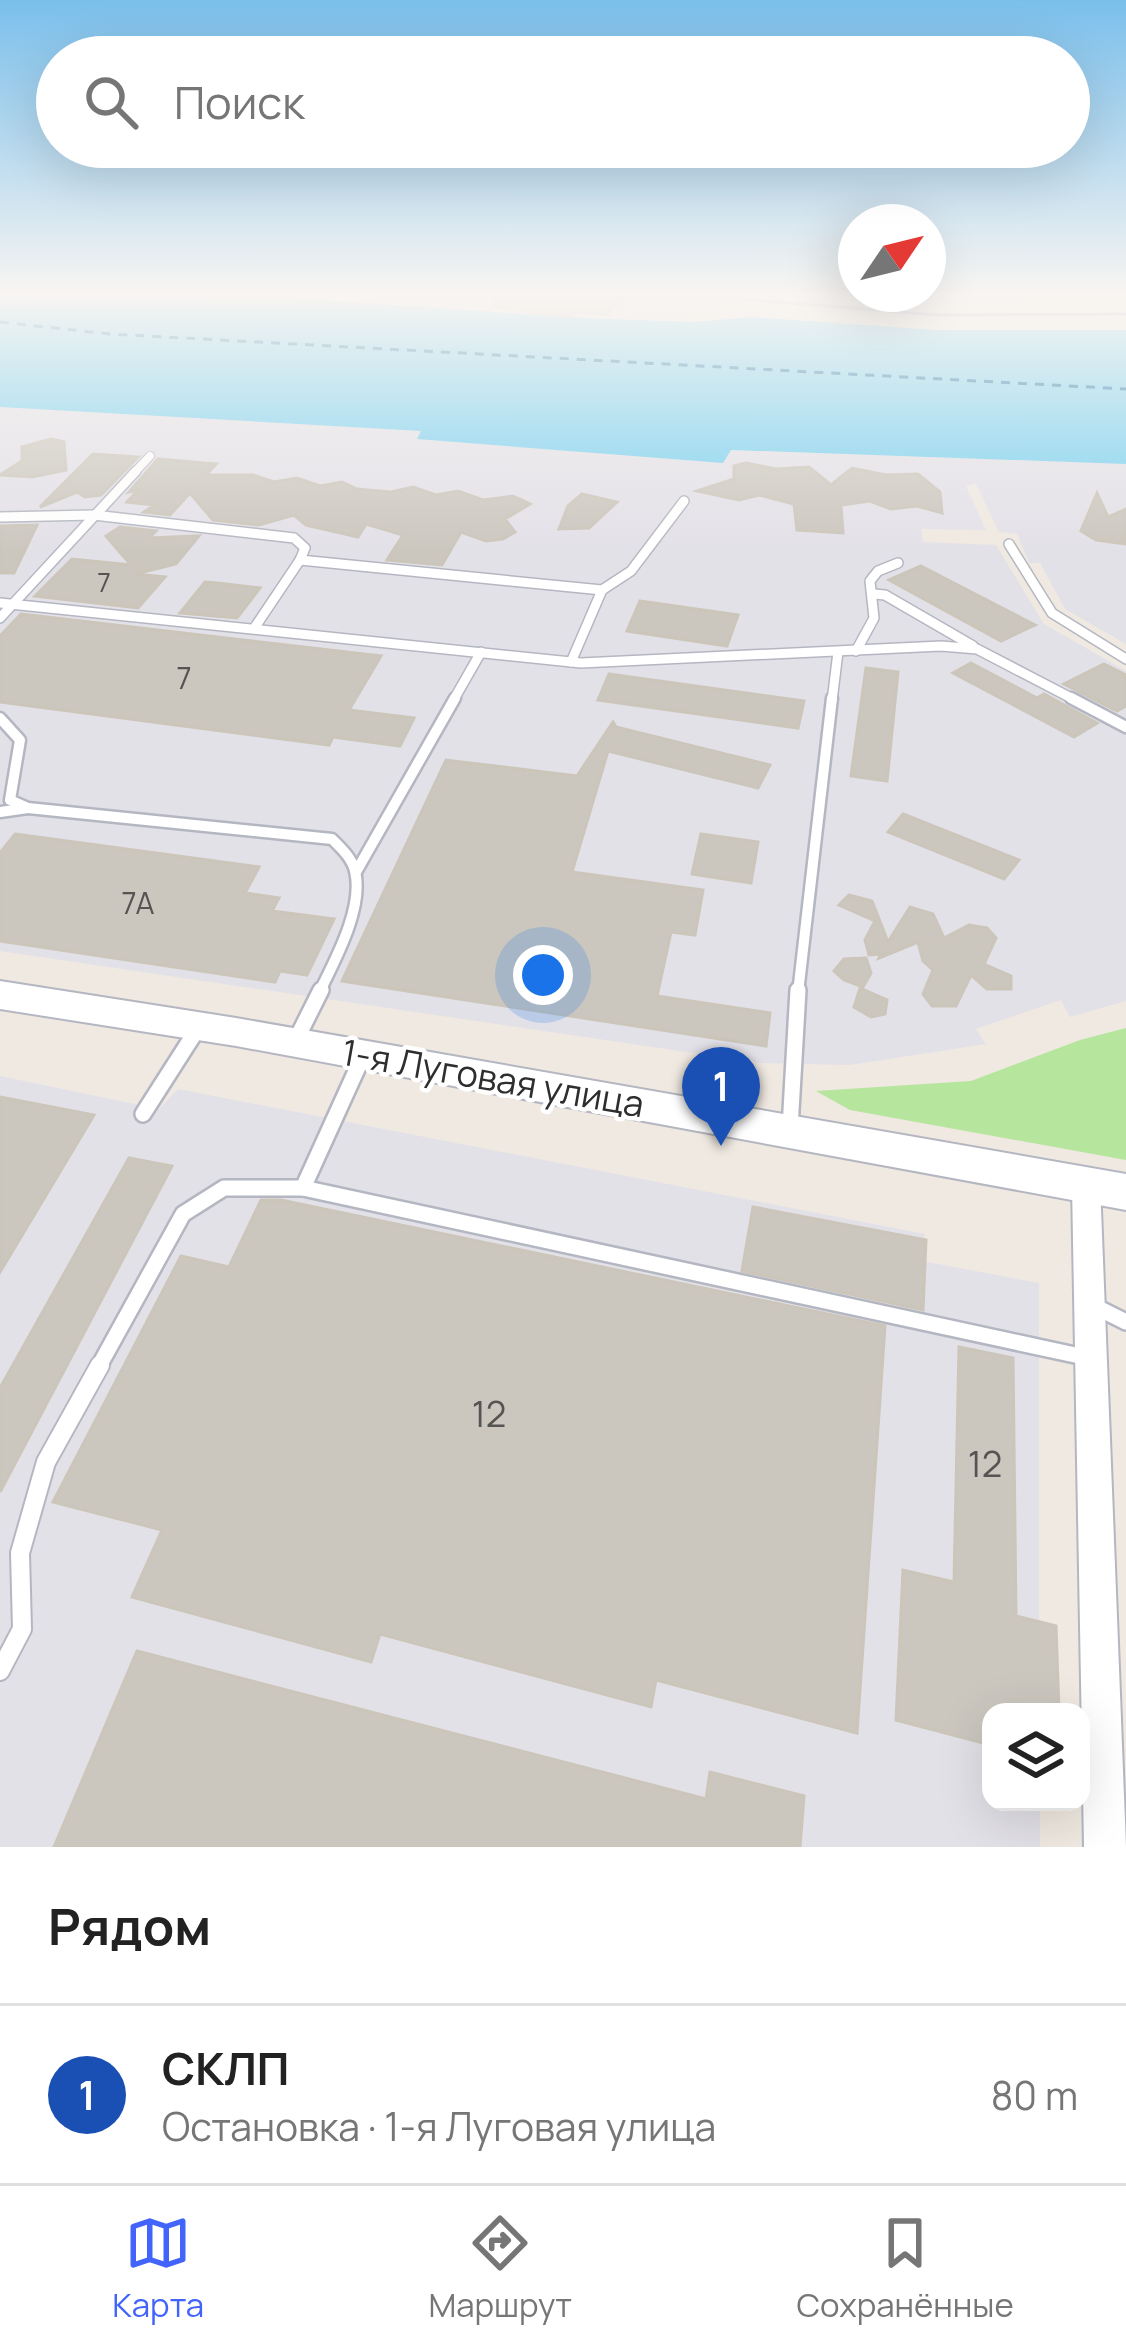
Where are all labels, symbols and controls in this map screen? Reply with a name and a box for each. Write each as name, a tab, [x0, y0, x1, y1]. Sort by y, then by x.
search box	[36, 36, 1090, 168]
icon: search	[78, 69, 144, 135]
text: Поиск	[174, 71, 305, 133]
north arrow	[838, 204, 946, 312]
house number: 7	[97, 563, 111, 600]
house number: 7	[176, 657, 192, 698]
house number: 7А	[122, 882, 154, 923]
your location	[513, 945, 573, 1005]
street label: 1-я Луговая улица	[338, 1027, 648, 1128]
pin: 1	[682, 1047, 760, 1146]
house number: 12	[472, 1389, 506, 1438]
house number: 12	[968, 1439, 1002, 1488]
map controls	[982, 1703, 1090, 1811]
button: layers	[982, 1703, 1090, 1811]
text: Рядом	[48, 1891, 211, 1960]
text: СКЛП	[162, 2037, 289, 2099]
text: 1	[78, 2068, 96, 2122]
text: 80 m	[991, 2068, 1078, 2122]
text: Остановка · 1-я Луговая улица	[162, 2099, 716, 2153]
tab: Карта	[112, 2210, 204, 2327]
tab: Маршрут	[428, 2210, 572, 2327]
tab: Сохранённые	[797, 2210, 1014, 2327]

